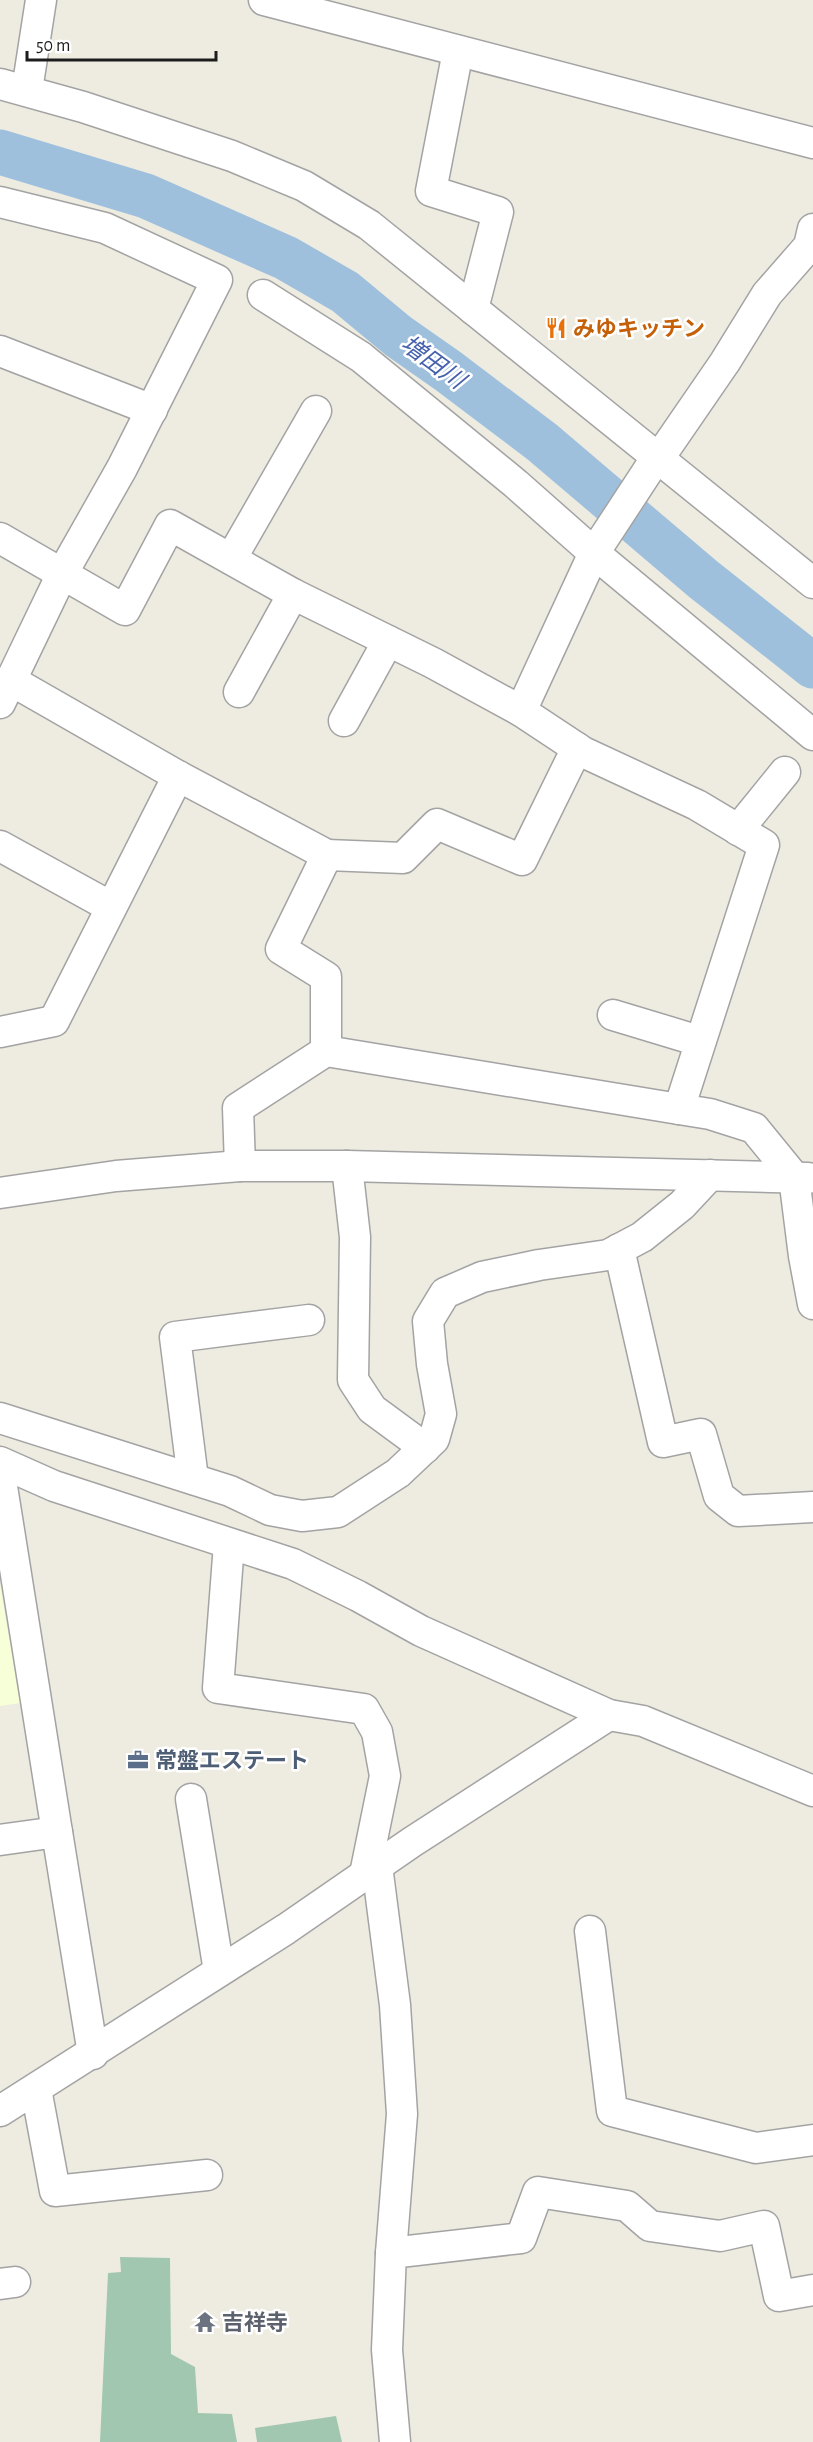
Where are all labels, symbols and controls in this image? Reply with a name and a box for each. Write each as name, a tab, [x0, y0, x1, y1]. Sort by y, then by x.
scale bar	[27, 24, 216, 62]
text: 50 m	[36, 37, 70, 55]
restaurant icon: みゆキッチン	[544, 316, 568, 340]
place label: みゆキッチン	[573, 318, 705, 340]
water label: 増田川	[396, 330, 472, 395]
office icon: 常盤エステート	[126, 1748, 150, 1772]
place label: 常盤エステート	[155, 1749, 309, 1772]
temple icon: 吉祥寺	[193, 2310, 217, 2334]
place label: 吉祥寺	[222, 2311, 288, 2334]

